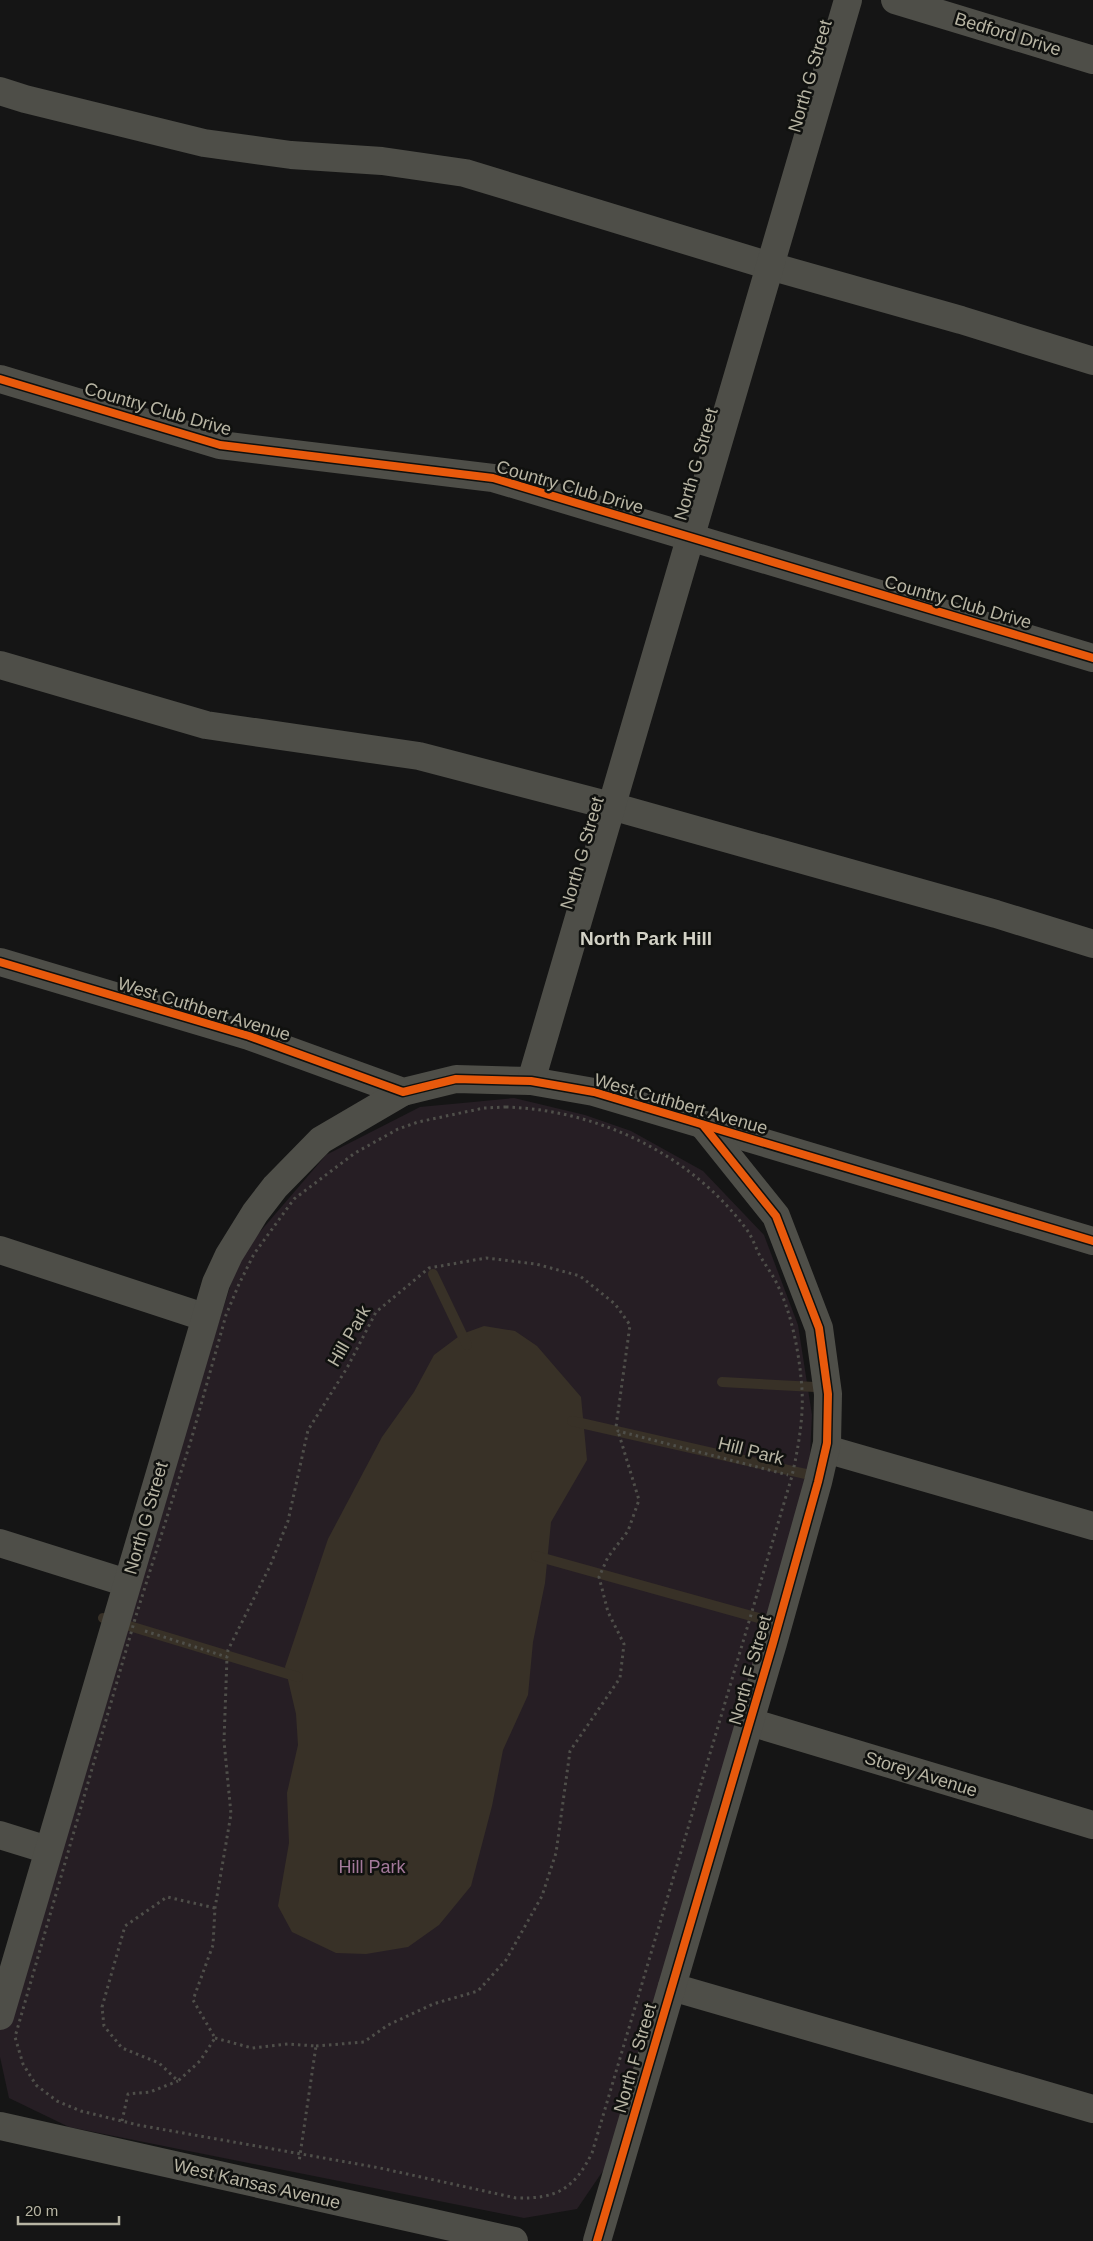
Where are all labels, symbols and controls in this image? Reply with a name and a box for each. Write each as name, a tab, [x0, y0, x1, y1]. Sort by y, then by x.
street label: Bedford Drive	[952, 8, 1064, 60]
street label: North G Street	[784, 17, 836, 135]
street label: Country Club Drive	[82, 378, 234, 440]
street label: North G Street	[670, 405, 722, 523]
street label: Country Club Drive	[494, 456, 646, 518]
street label: Country Club Drive	[882, 571, 1034, 633]
street label: North G Street	[556, 794, 608, 912]
district label: North Park Hill	[580, 928, 712, 949]
street label: West Cuthbert Avenue	[115, 973, 293, 1045]
street label: West Cuthbert Avenue	[592, 1070, 770, 1138]
street label: Hill Park	[324, 1301, 375, 1370]
street label: Hill Park	[716, 1433, 787, 1469]
street label: North G Street	[120, 1459, 172, 1577]
street label: North F Street	[725, 1613, 775, 1727]
street label: Storey Avenue	[862, 1747, 980, 1801]
park label: Hill Park	[338, 1857, 407, 1877]
street label: North F Street	[610, 2001, 660, 2115]
street label: West Kansas Avenue	[172, 2155, 342, 2213]
scale bar	[18, 2194, 119, 2226]
text: 20 m	[25, 2202, 58, 2219]

